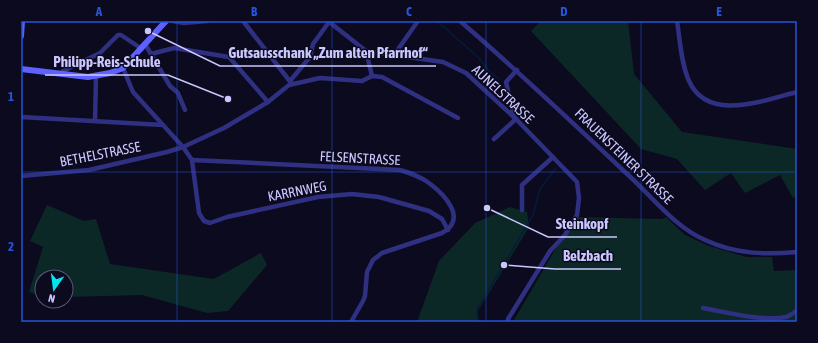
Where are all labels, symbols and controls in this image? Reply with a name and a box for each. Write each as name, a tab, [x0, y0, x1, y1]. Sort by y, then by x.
text: A	[95, 4, 103, 19]
text: B	[251, 4, 258, 19]
text: C	[406, 4, 412, 19]
text: D	[560, 4, 568, 19]
text: E	[716, 4, 722, 19]
callout: Gutsausschank „Zum alten Pfarrhof“	[220, 39, 436, 66]
text: Gutsausschank „Zum alten Pfarrhof“	[228, 44, 429, 61]
callout: Philipp-Reis-Schule	[45, 48, 168, 75]
text: Philipp-Reis-Schule	[53, 53, 161, 70]
street label: AUNELSTRASSE	[469, 61, 537, 127]
text: 1	[8, 89, 14, 104]
street label: FRAUENSTEINER STRASSE	[572, 105, 676, 207]
street label: BETHELSTRASSE	[58, 138, 142, 170]
street label: FELSENSTRASSE	[319, 148, 401, 168]
street label: KARRNWEG	[266, 177, 328, 205]
callout: Steinkopf	[548, 210, 617, 237]
text: Steinkopf	[556, 215, 609, 232]
text: 2	[8, 239, 14, 254]
callout: Belzbach	[555, 242, 621, 269]
text: Belzbach	[563, 247, 613, 264]
north arrow	[34, 269, 74, 309]
text: N	[47, 292, 56, 305]

